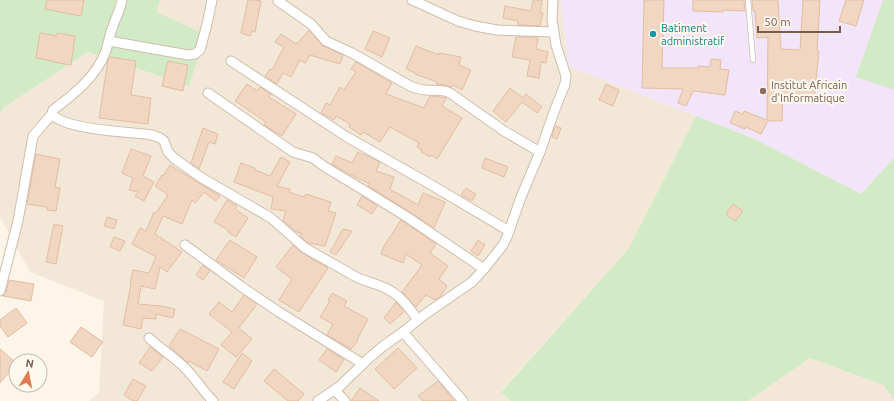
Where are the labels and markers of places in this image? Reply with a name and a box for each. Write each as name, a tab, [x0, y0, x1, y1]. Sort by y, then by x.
place label: Batiment administratif	[661, 22, 725, 47]
marker: Batiment administratif	[648, 29, 658, 39]
place label: Institut Africain d'Informatique	[771, 79, 847, 104]
marker: Institut Africain d'Informatique	[758, 86, 768, 96]

